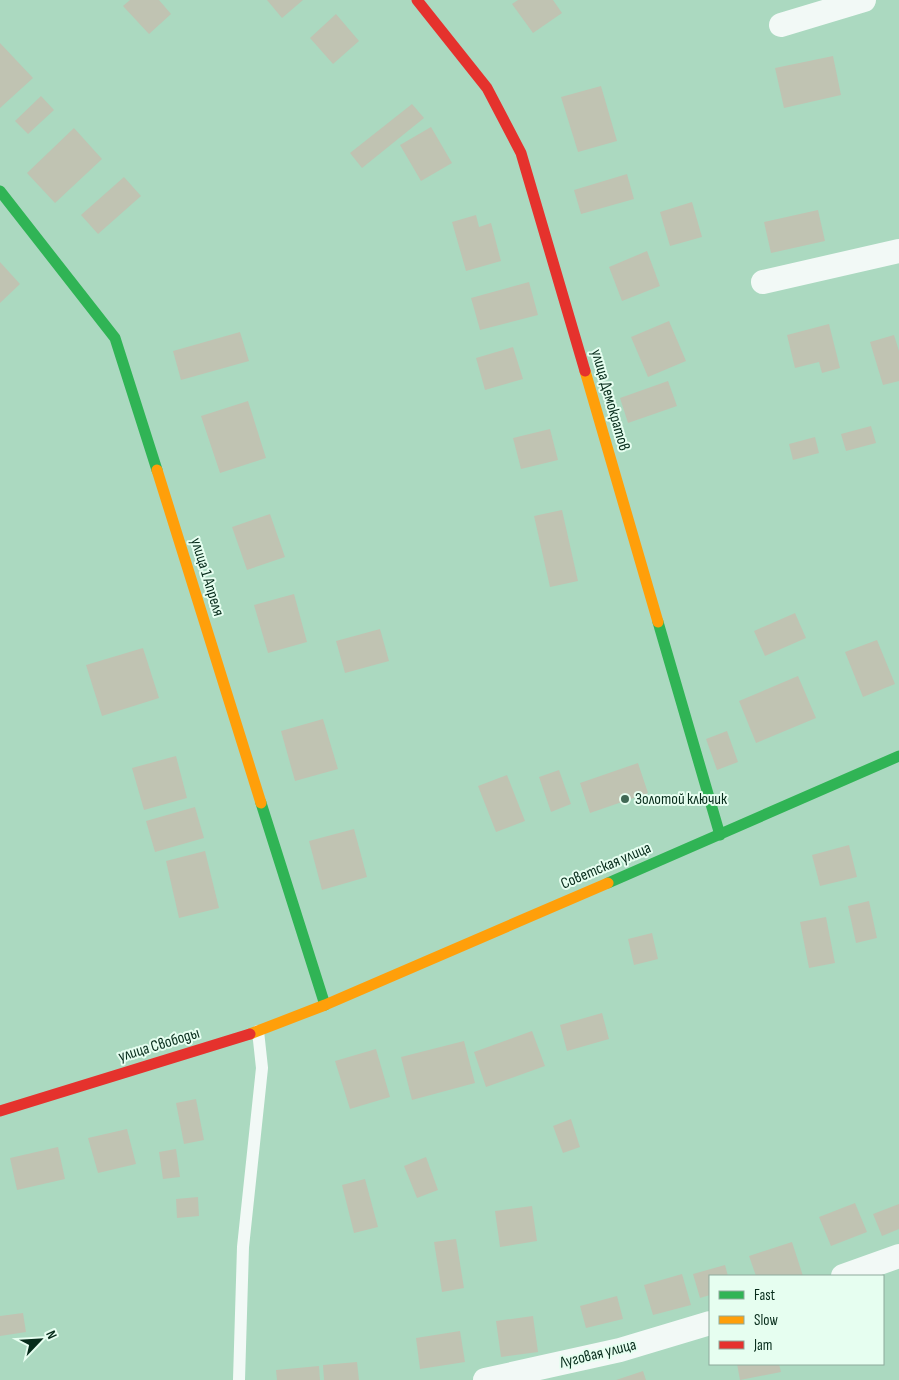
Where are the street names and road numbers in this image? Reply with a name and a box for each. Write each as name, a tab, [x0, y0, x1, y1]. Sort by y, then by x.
street label: улица Демократов	[586, 347, 634, 453]
street label: улица 1 Апреля	[186, 536, 228, 618]
street label: Советская улица	[558, 838, 654, 894]
street label: улица Свободы	[116, 1024, 202, 1066]
street label: Луговая улица	[557, 1335, 638, 1373]

